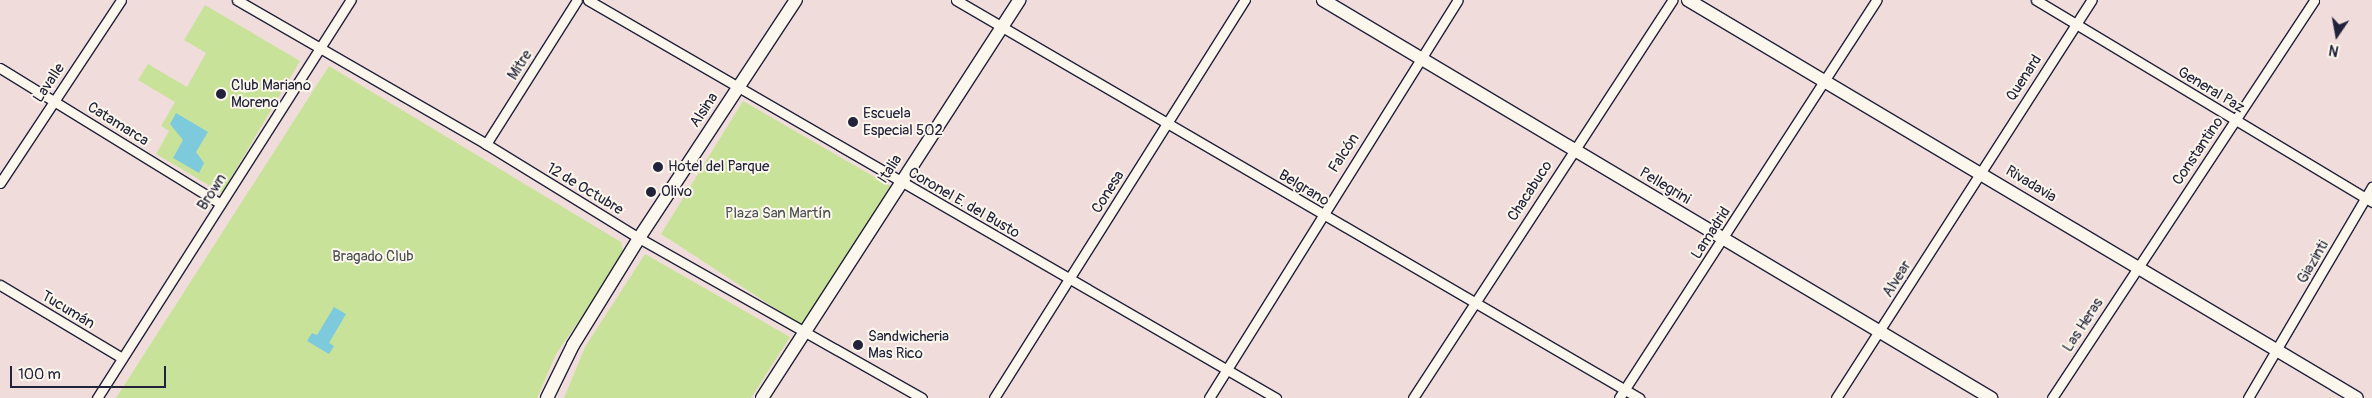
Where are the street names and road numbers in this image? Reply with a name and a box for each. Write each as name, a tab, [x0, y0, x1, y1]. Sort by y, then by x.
street label: Mitre	[504, 47, 536, 83]
street label: Quenard	[2002, 51, 2046, 105]
street label: Lavalle	[29, 60, 69, 106]
street label: General Paz	[2174, 63, 2248, 117]
street label: Alsina	[686, 89, 722, 131]
street label: Catamarca	[84, 98, 152, 150]
street label: Constantino	[2169, 113, 2227, 189]
street label: Falcón	[1325, 130, 1363, 176]
street label: Italia	[874, 151, 906, 187]
street label: Chacabuco	[1504, 157, 1556, 225]
street label: 12 de Octubre	[543, 159, 627, 219]
street label: Rivadavia	[2002, 162, 2060, 206]
street label: Coronel E. del Busto	[905, 164, 1023, 242]
street label: Pellegrini	[1636, 164, 1694, 208]
street label: Belgrano	[1275, 166, 1333, 210]
street label: Conesa	[1088, 167, 1128, 217]
street label: Brown	[194, 170, 230, 214]
street label: Lamadrid	[1688, 204, 1734, 262]
street label: Giazinti	[2293, 237, 2333, 287]
street label: Alvear	[1879, 257, 1915, 301]
street label: Tucumán	[38, 287, 98, 333]
street label: Las Heras	[2059, 295, 2107, 355]

